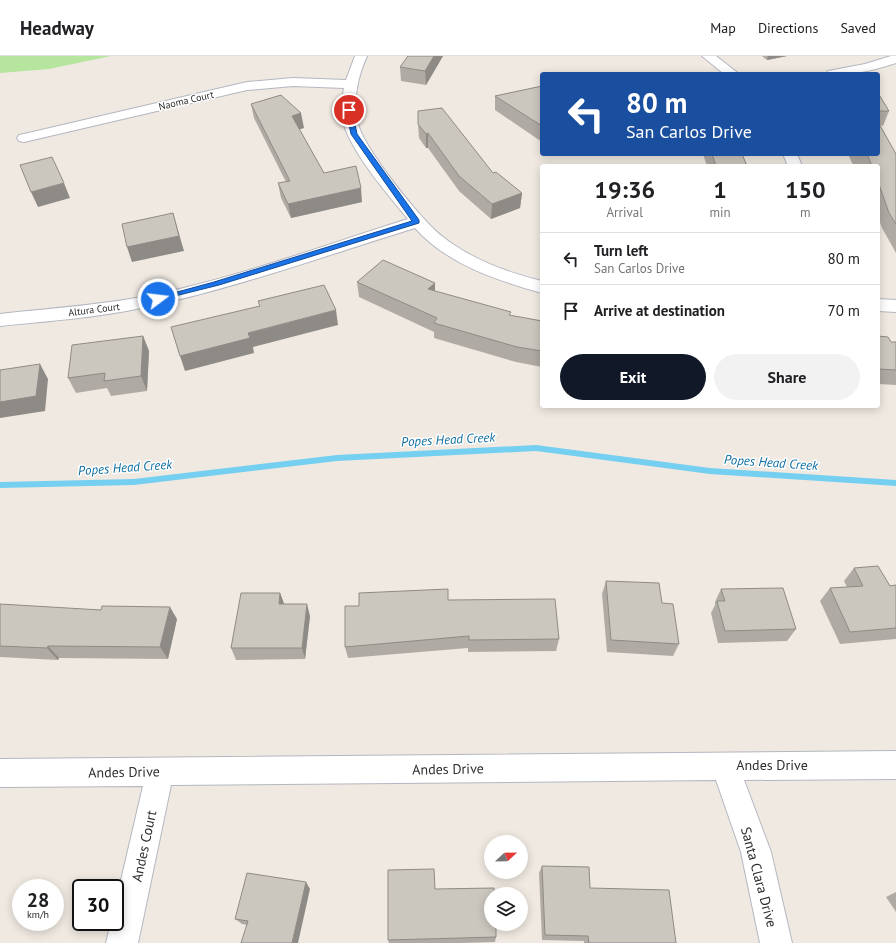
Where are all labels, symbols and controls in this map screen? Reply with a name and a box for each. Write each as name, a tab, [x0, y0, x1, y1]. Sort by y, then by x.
text: Headway	[20, 16, 94, 40]
text: Map	[710, 19, 736, 37]
text: Directions	[758, 19, 818, 37]
text: Saved	[840, 19, 876, 37]
text: 80 m	[626, 84, 687, 121]
street label: Naoma Court	[157, 88, 215, 113]
icon: left	[560, 88, 612, 140]
pin	[332, 93, 366, 127]
icon: arrive	[338, 99, 360, 121]
text: San Carlos Drive	[626, 120, 752, 143]
text: 19:36	[594, 174, 655, 205]
text: 1	[713, 174, 727, 205]
text: 150	[785, 174, 826, 205]
text: Arrival	[607, 204, 643, 221]
text: min	[709, 204, 731, 221]
text: m	[800, 204, 811, 221]
text: Turn left	[594, 241, 648, 260]
icon: left	[560, 248, 582, 270]
text: 80 m	[827, 249, 860, 268]
text: San Carlos Drive	[594, 260, 685, 277]
position arrow	[137, 278, 179, 320]
street label: Altura Court	[68, 300, 121, 319]
icon: arrive	[560, 300, 582, 322]
text: Arrive at destination	[594, 301, 725, 320]
text: 70 m	[827, 301, 860, 320]
button: Exit	[560, 354, 706, 400]
button: Share	[714, 354, 860, 400]
water label: Popes Head Creek	[401, 428, 497, 450]
water label: Popes Head Creek	[723, 451, 820, 474]
water label: Popes Head Creek	[77, 456, 174, 479]
street label: Andes Drive	[736, 756, 808, 774]
street label: Andes Drive	[412, 759, 484, 779]
street label: Andes Drive	[88, 762, 160, 782]
street label: Andes Court	[128, 808, 160, 883]
street label: Santa Clara Drive	[737, 825, 781, 929]
north arrow	[484, 835, 528, 879]
map controls	[484, 835, 528, 931]
speed limit sign: 30	[72, 879, 124, 931]
text: 28	[27, 887, 49, 913]
button: layers	[484, 887, 528, 931]
text: km/h	[27, 908, 49, 921]

